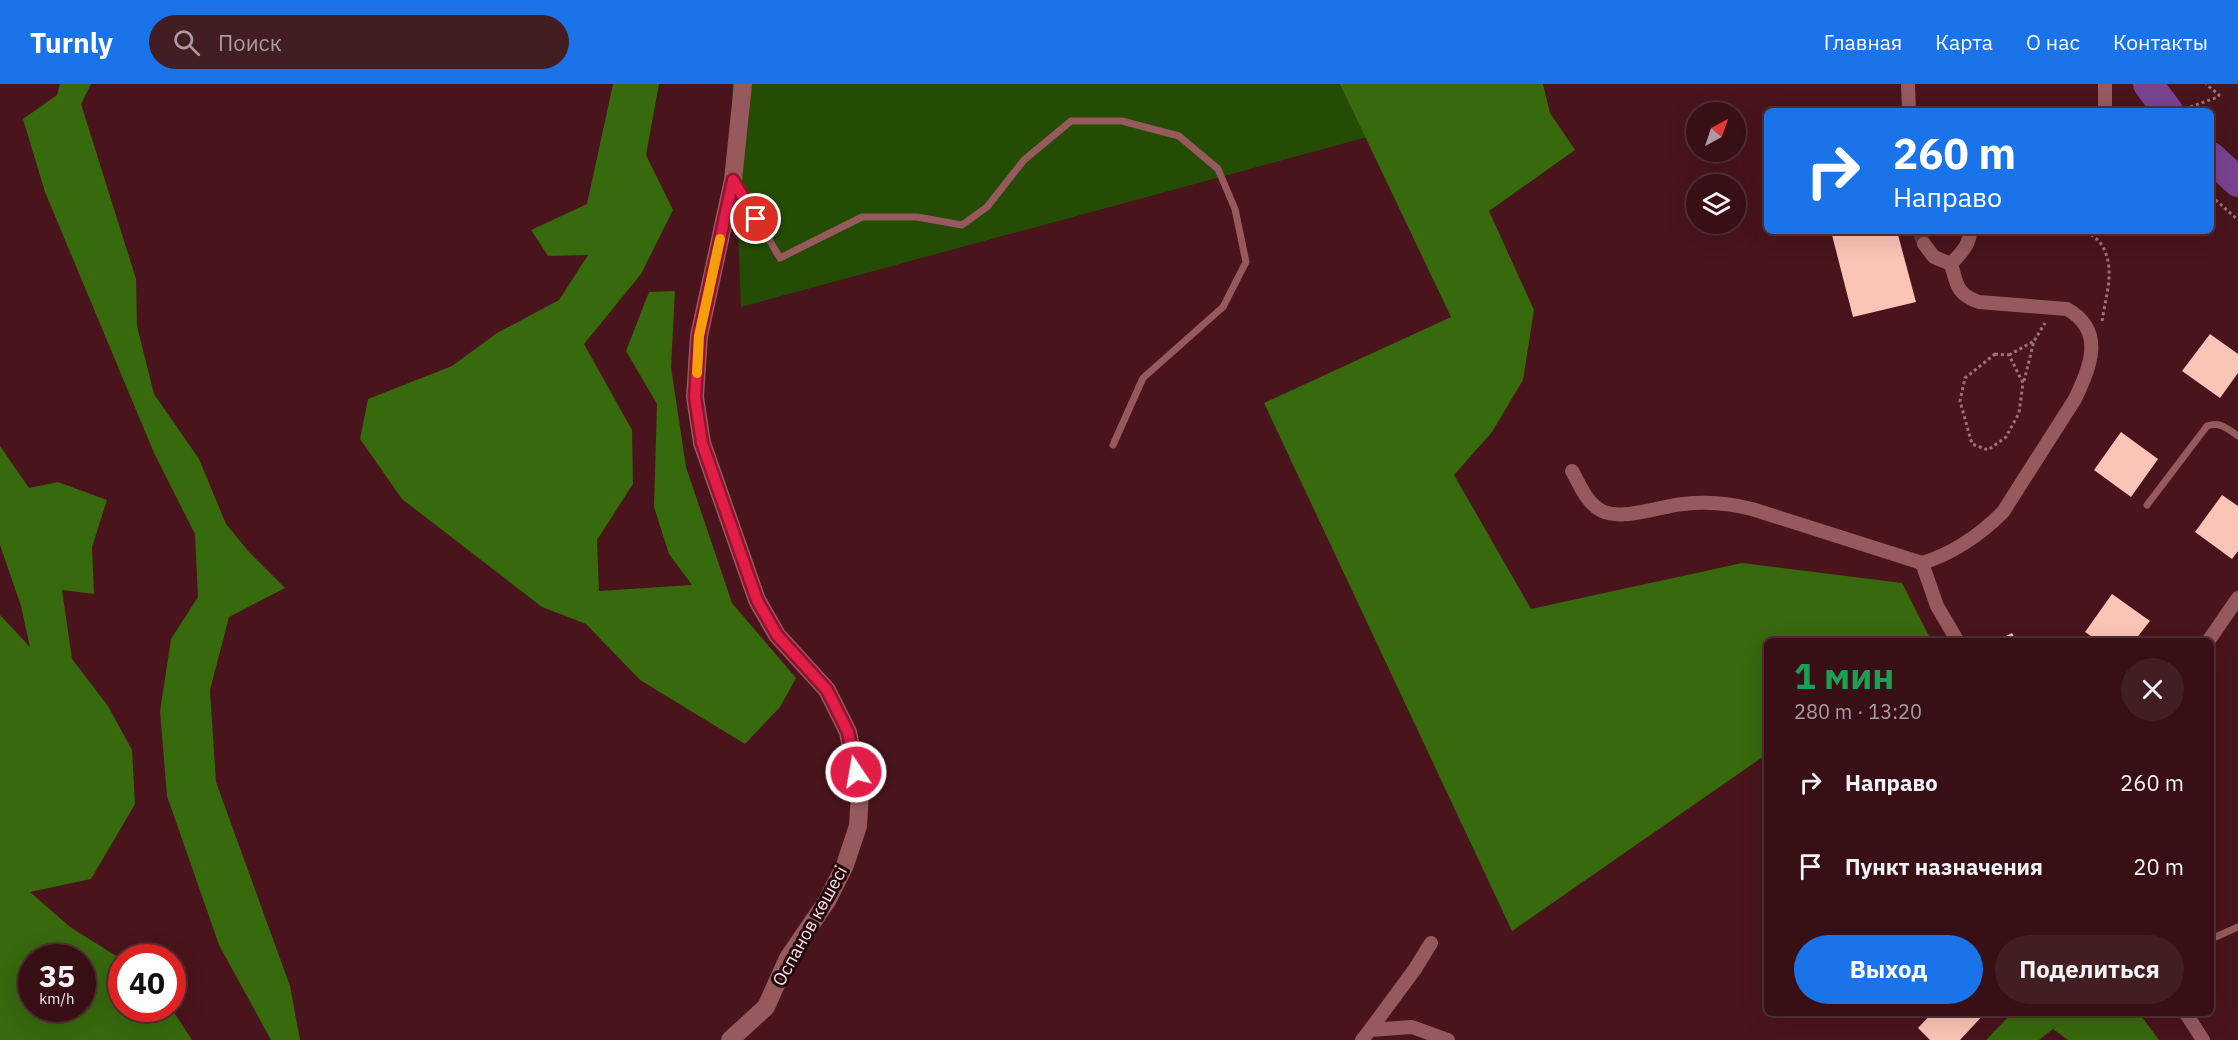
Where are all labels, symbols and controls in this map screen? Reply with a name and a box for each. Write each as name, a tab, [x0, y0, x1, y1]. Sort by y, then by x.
search box	[149, 15, 569, 69]
text: Turnly	[30, 24, 113, 61]
icon: search	[170, 26, 203, 59]
text: Поиск	[218, 28, 282, 57]
text: Главная	[1824, 28, 1902, 56]
text: Карта	[1935, 28, 1993, 56]
text: О нас	[2026, 28, 2080, 56]
text: Контакты	[2113, 28, 2208, 56]
north arrow	[1686, 102, 1746, 162]
map controls	[1686, 102, 1746, 234]
text: 260 m	[1893, 126, 2016, 181]
icon: right	[1794, 132, 1872, 210]
button: layers	[1686, 174, 1746, 234]
text: Направо	[1893, 179, 2002, 214]
pin	[730, 193, 781, 244]
icon: arrive	[739, 202, 772, 235]
text: 1 мин	[1794, 652, 1894, 699]
button: close	[2121, 658, 2184, 721]
text: 280 m · 13:20	[1794, 698, 1922, 725]
position arrow	[824, 740, 888, 804]
icon: right	[1794, 766, 1827, 799]
text: Направо	[1845, 768, 1938, 797]
text: 260 m	[2120, 768, 2184, 797]
icon: arrive	[1794, 850, 1827, 883]
text: Пункт назначения	[1845, 852, 2043, 881]
text: 20 m	[2133, 852, 2184, 881]
street label: Оспанов көшесі	[767, 862, 852, 990]
button: Выход	[1794, 935, 1983, 1004]
button: Поделиться	[1995, 935, 2184, 1004]
speed limit sign: 40	[108, 944, 186, 1022]
text: 35	[39, 956, 75, 995]
text: km/h	[39, 989, 75, 1008]

